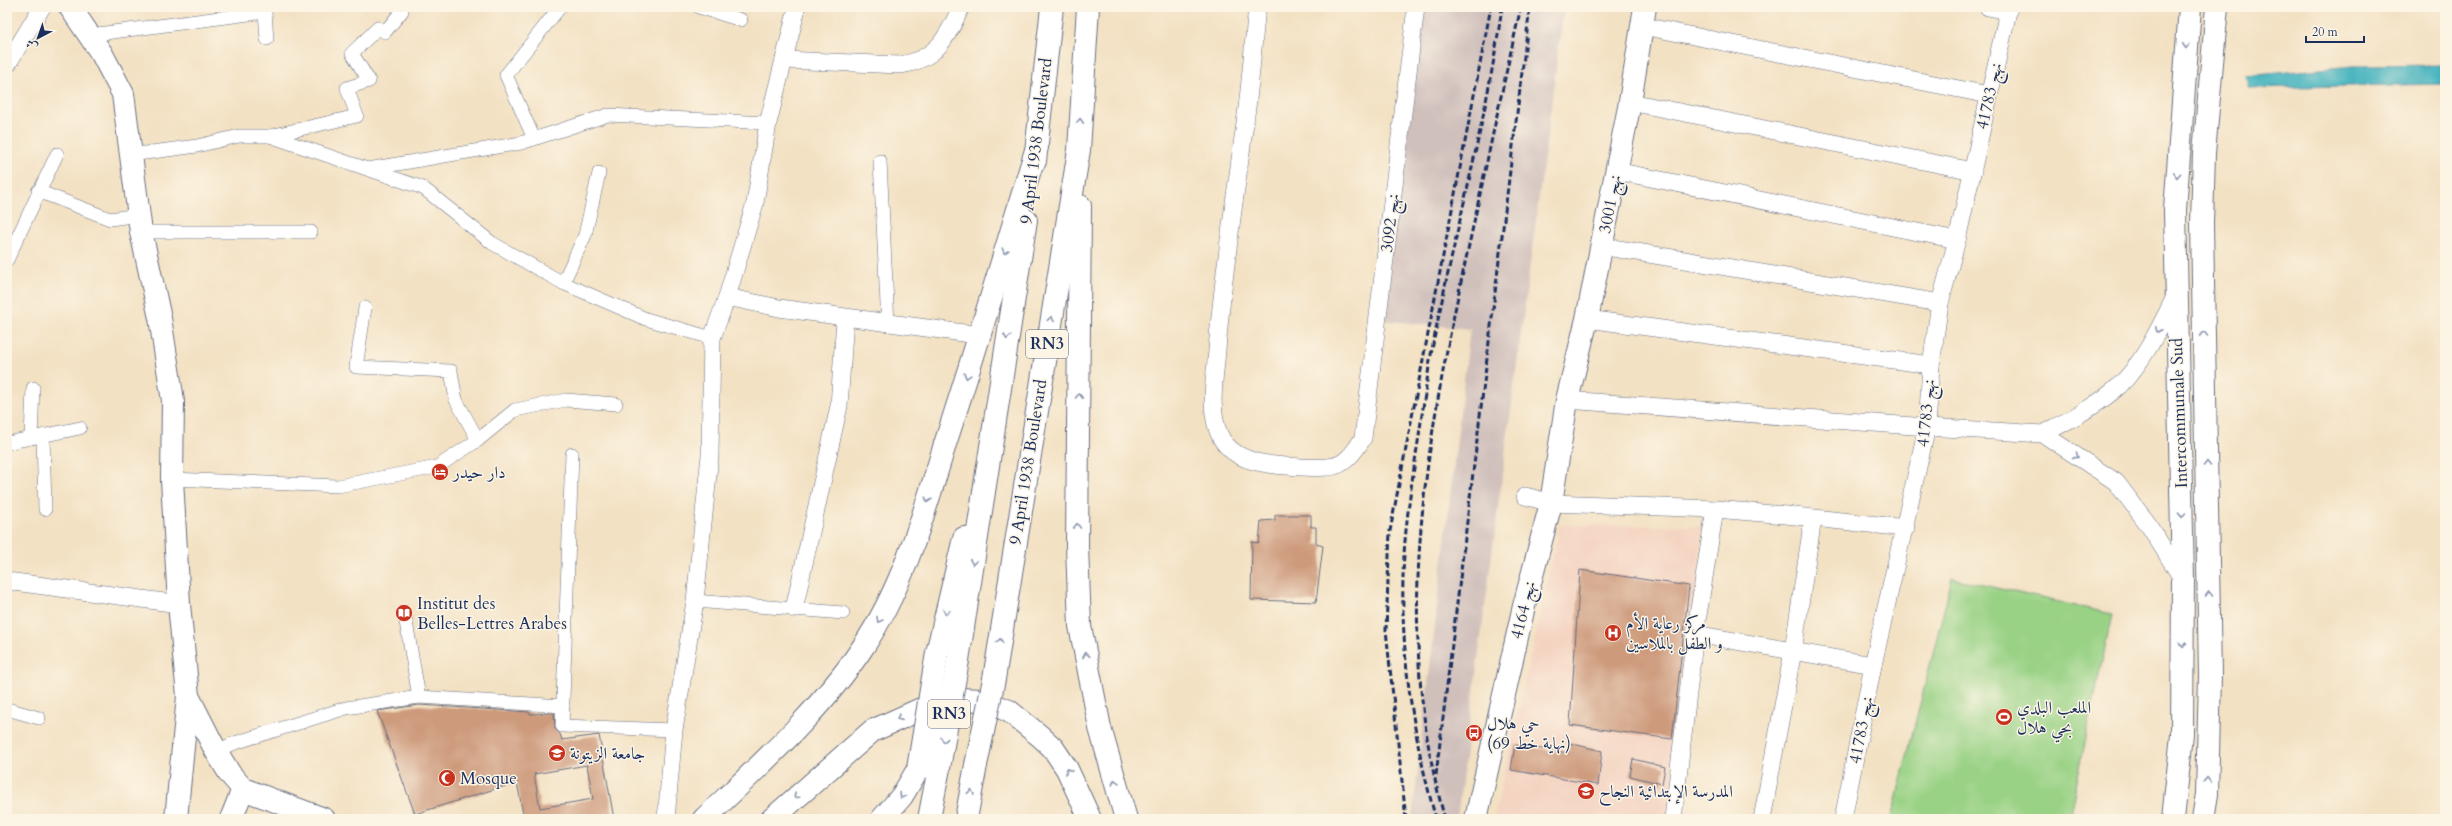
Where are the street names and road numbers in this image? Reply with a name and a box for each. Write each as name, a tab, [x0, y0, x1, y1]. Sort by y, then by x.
street label: 9 April 1938 Boulevard	[1014, 57, 1058, 225]
street label: نهج 41783	[1970, 60, 2012, 133]
street label: نهج 3001	[1593, 173, 1631, 236]
street label: نهج 3092	[1375, 192, 1409, 254]
road number: RN3	[1026, 330, 1068, 358]
street label: Intercommunale Sud	[2165, 337, 2193, 489]
street label: 9 April 1938 Boulevard	[1004, 378, 1052, 546]
street label: نهج 41783	[1911, 378, 1945, 448]
street label: نهج 4164	[1505, 578, 1545, 643]
street label: نهج 41783	[1843, 694, 1883, 766]
road number: RN3	[928, 700, 970, 728]

